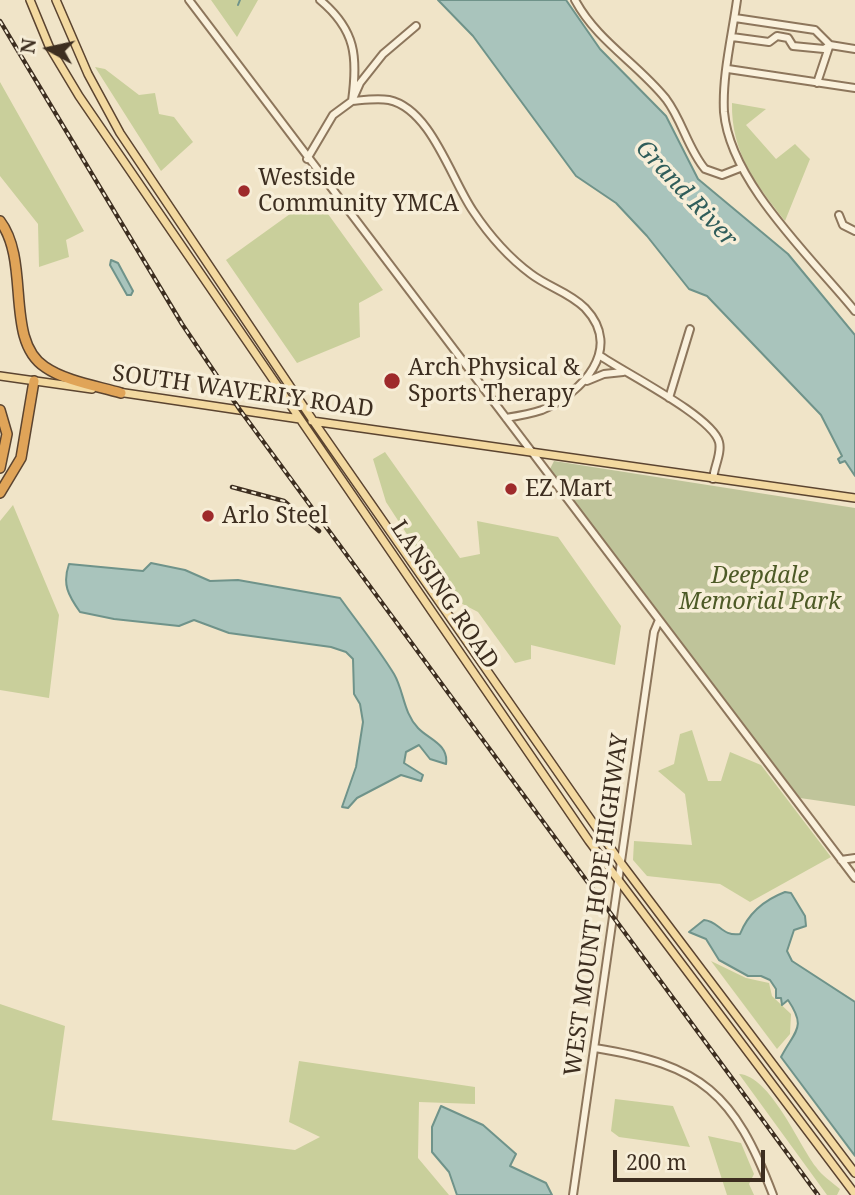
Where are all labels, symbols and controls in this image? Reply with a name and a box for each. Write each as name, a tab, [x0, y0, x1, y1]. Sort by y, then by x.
north arrow	[14, 14, 84, 84]
text: N	[14, 37, 42, 55]
water label: Grand River	[629, 135, 743, 253]
place label: Westside Community YMCA	[258, 164, 459, 218]
marker: Westside Community YMCA	[236, 183, 252, 199]
place label: Arch Physical & Sports Therapy	[408, 354, 580, 408]
street label: SOUTH WAVERLY ROAD	[111, 360, 375, 424]
marker: Arch Physical & Sports Therapy	[382, 371, 402, 391]
place label: EZ Mart	[525, 475, 612, 503]
marker: EZ Mart	[503, 481, 519, 497]
place label: Arlo Steel	[222, 502, 328, 530]
marker: Arlo Steel	[200, 508, 216, 524]
street label: LANSING ROAD	[384, 516, 504, 674]
park label: Deepdale Memorial Park	[679, 562, 841, 616]
street label: WEST MOUNT HOPE HIGHWAY	[559, 732, 635, 1078]
scale bar	[617, 1136, 769, 1180]
text: 200 m	[626, 1148, 687, 1176]

